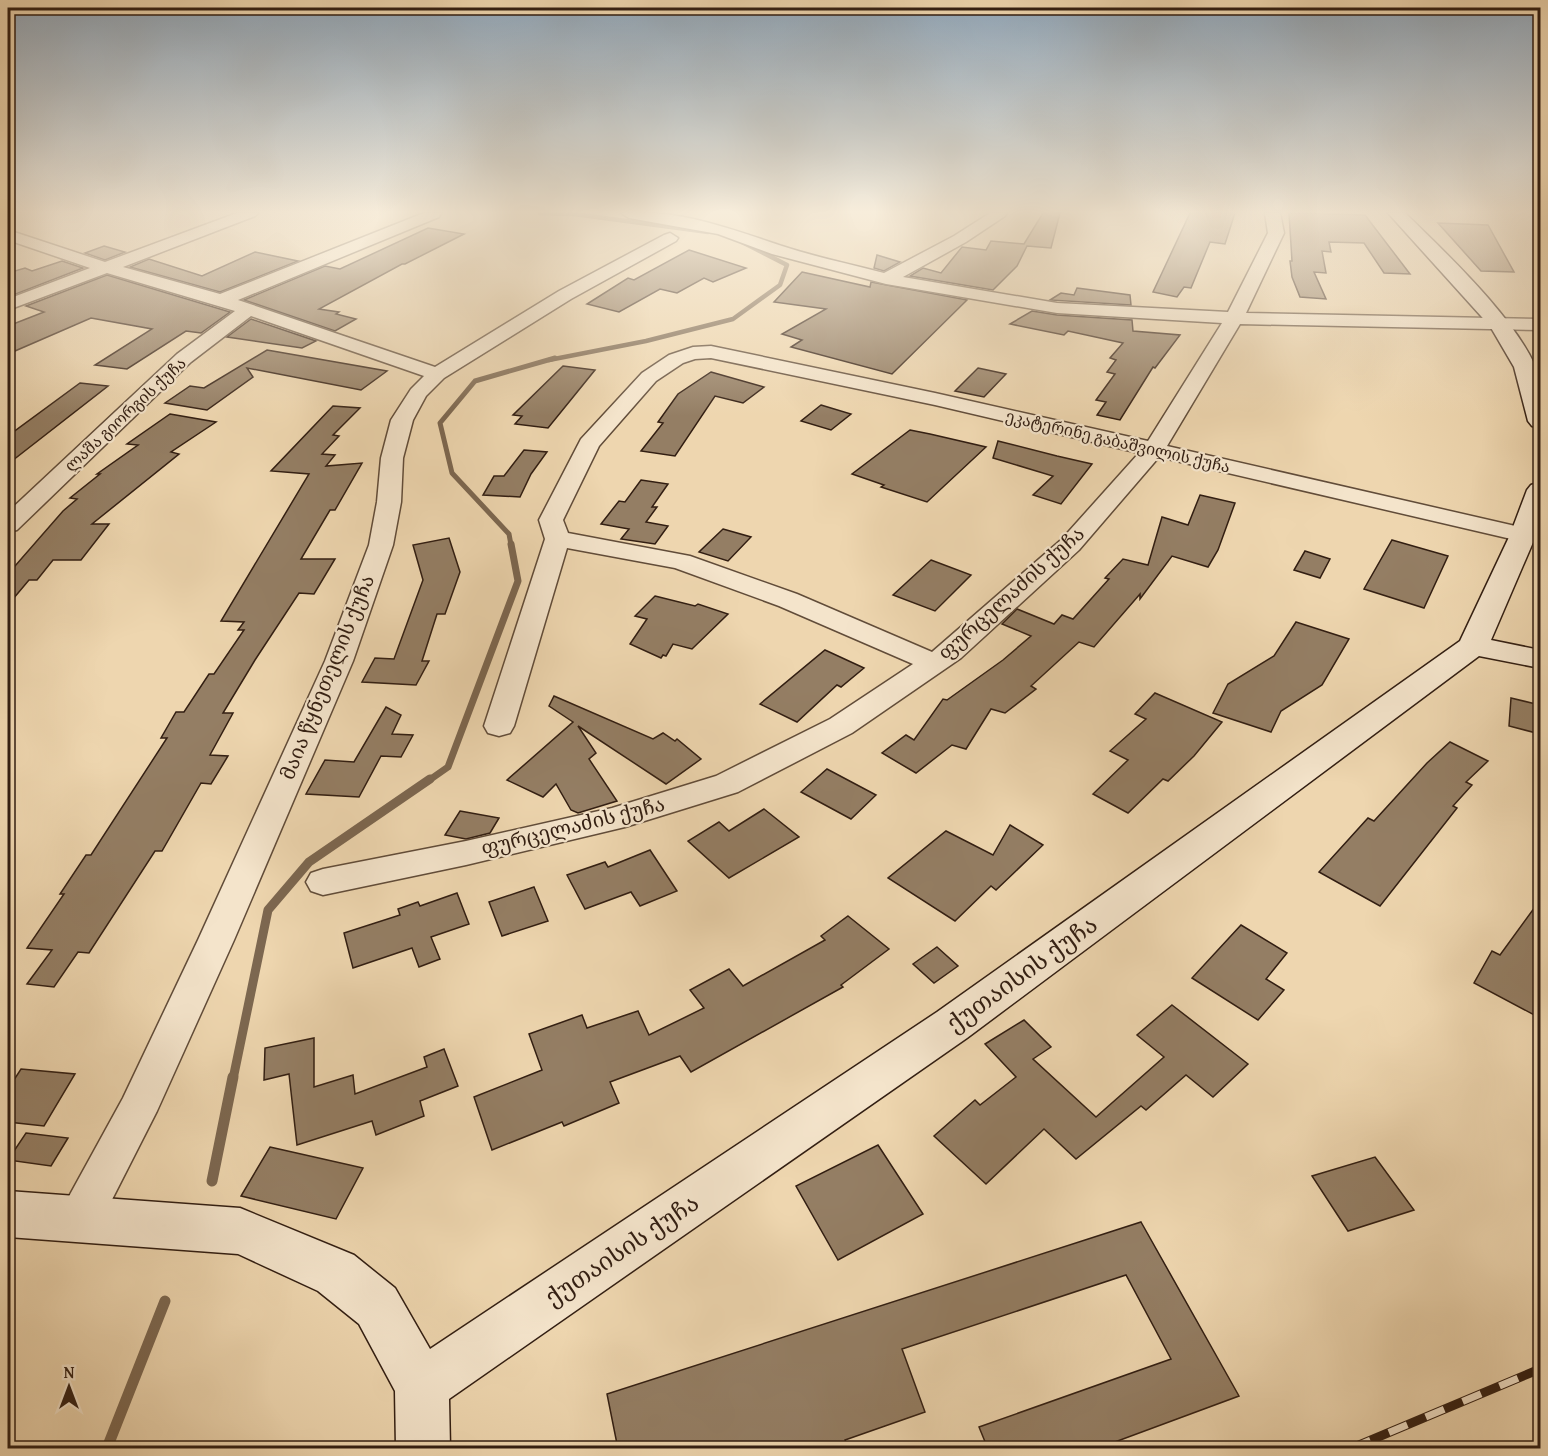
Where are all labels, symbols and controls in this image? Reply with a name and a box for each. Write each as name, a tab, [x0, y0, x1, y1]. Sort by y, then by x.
street label: ლაშა გიორგის ქუჩა	[59, 351, 191, 477]
street label: ეკატერინე გაბაშვილის ქუჩა	[1003, 403, 1233, 479]
street label: ფურცელაძის ქუჩა	[931, 519, 1090, 666]
street label: მაია წყნეთელის ქუჩა	[272, 570, 381, 784]
street label: ფურცელაძის ქუჩა	[478, 789, 668, 862]
street label: ქუთაისის ქუჩა	[939, 907, 1104, 1040]
street label: ქუთაისის ქუჩა	[538, 1185, 706, 1314]
north arrow	[39, 1357, 99, 1417]
text: N	[64, 1360, 75, 1384]

